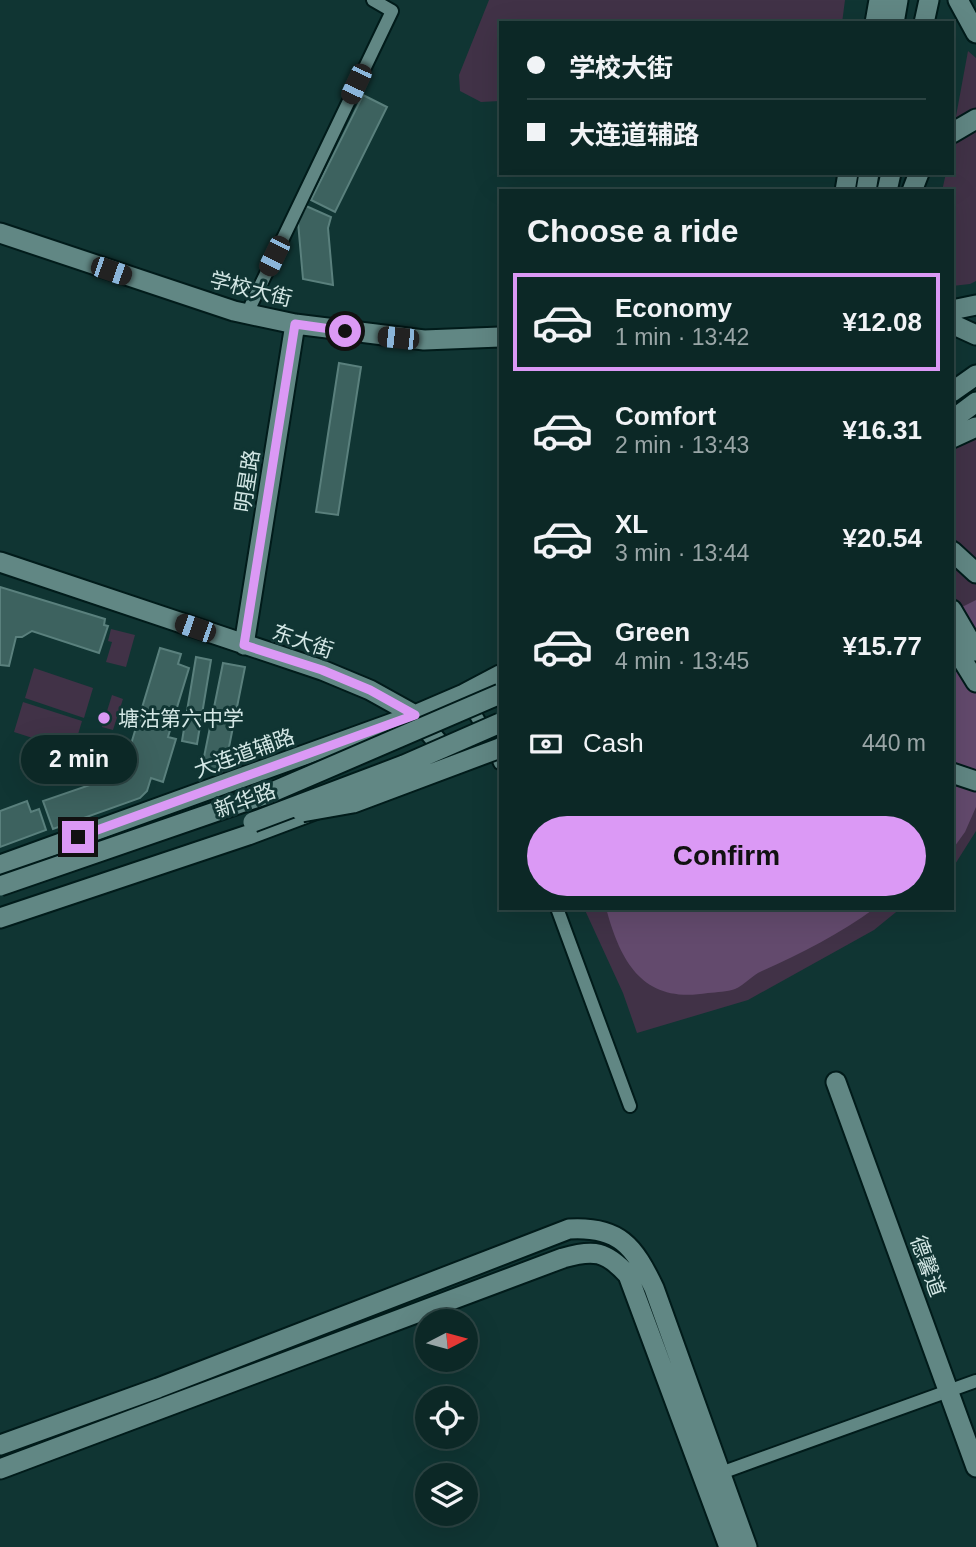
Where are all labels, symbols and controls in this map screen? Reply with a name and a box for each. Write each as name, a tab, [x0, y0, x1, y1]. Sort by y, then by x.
text: 学校大街	[569, 53, 673, 83]
car	[338, 61, 375, 107]
text: 大连道辅路	[569, 120, 699, 150]
text: Choose a ride	[527, 213, 739, 249]
car	[256, 233, 293, 279]
car	[88, 254, 135, 288]
street label: 学校大街	[207, 268, 295, 310]
icon: car	[531, 291, 594, 354]
text: Economy	[615, 293, 732, 323]
text: ¥12.08	[842, 307, 922, 337]
route start	[329, 315, 361, 347]
text: 1 min · 13:42	[615, 324, 749, 350]
car	[377, 325, 420, 351]
icon: car	[531, 399, 594, 462]
text: Comfort	[615, 401, 716, 431]
text: ¥16.31	[842, 415, 922, 445]
text: 2 min · 13:43	[615, 432, 749, 458]
street label: 明星路	[231, 448, 263, 514]
icon: car	[531, 507, 594, 570]
text: XL	[615, 509, 648, 539]
text: ¥20.54	[842, 523, 922, 553]
text: 3 min · 13:44	[615, 540, 749, 566]
car	[172, 611, 219, 645]
icon: car	[531, 615, 594, 678]
text: Green	[615, 617, 690, 647]
street label: 东大街	[269, 620, 337, 662]
text: ¥15.77	[842, 631, 922, 661]
text: 4 min · 13:45	[615, 648, 749, 674]
place label: 塘沽第六中学	[118, 707, 244, 730]
marker: 塘沽第六中学	[96, 710, 112, 726]
street label: 大连道辅路	[191, 724, 297, 782]
icon: cash	[527, 725, 565, 763]
text: Cash	[583, 728, 644, 758]
text: 440 m	[862, 730, 926, 756]
callout: 2 min	[20, 736, 136, 784]
text: 2 min	[49, 746, 109, 772]
street label: 新华路	[211, 778, 279, 822]
button: Confirm	[527, 816, 926, 896]
route end	[62, 821, 94, 853]
street label: 德馨道	[906, 1232, 950, 1300]
north arrow	[415, 1309, 478, 1372]
map controls	[415, 1309, 478, 1526]
button: locate	[415, 1386, 478, 1449]
button: layers	[415, 1463, 478, 1526]

